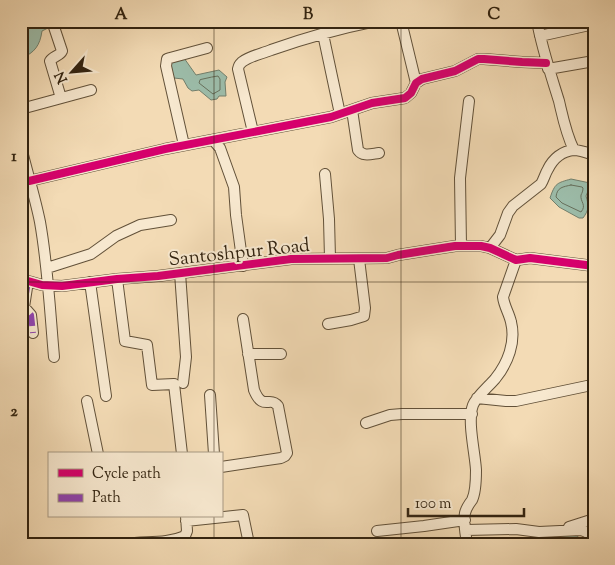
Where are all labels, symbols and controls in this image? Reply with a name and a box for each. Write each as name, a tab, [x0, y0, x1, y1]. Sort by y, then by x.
text: A	[115, 4, 128, 27]
text: B	[303, 4, 313, 27]
text: C	[488, 4, 501, 27]
north arrow	[48, 48, 98, 98]
text: N	[51, 67, 74, 87]
text: 1	[11, 146, 17, 169]
street label: Santoshpur Road	[167, 233, 311, 274]
text: 2	[10, 401, 18, 424]
legend	[48, 452, 222, 518]
text: Cycle path	[92, 464, 161, 485]
scale bar	[408, 485, 524, 517]
text: Path	[92, 488, 121, 509]
text: 100 m	[415, 494, 452, 515]

